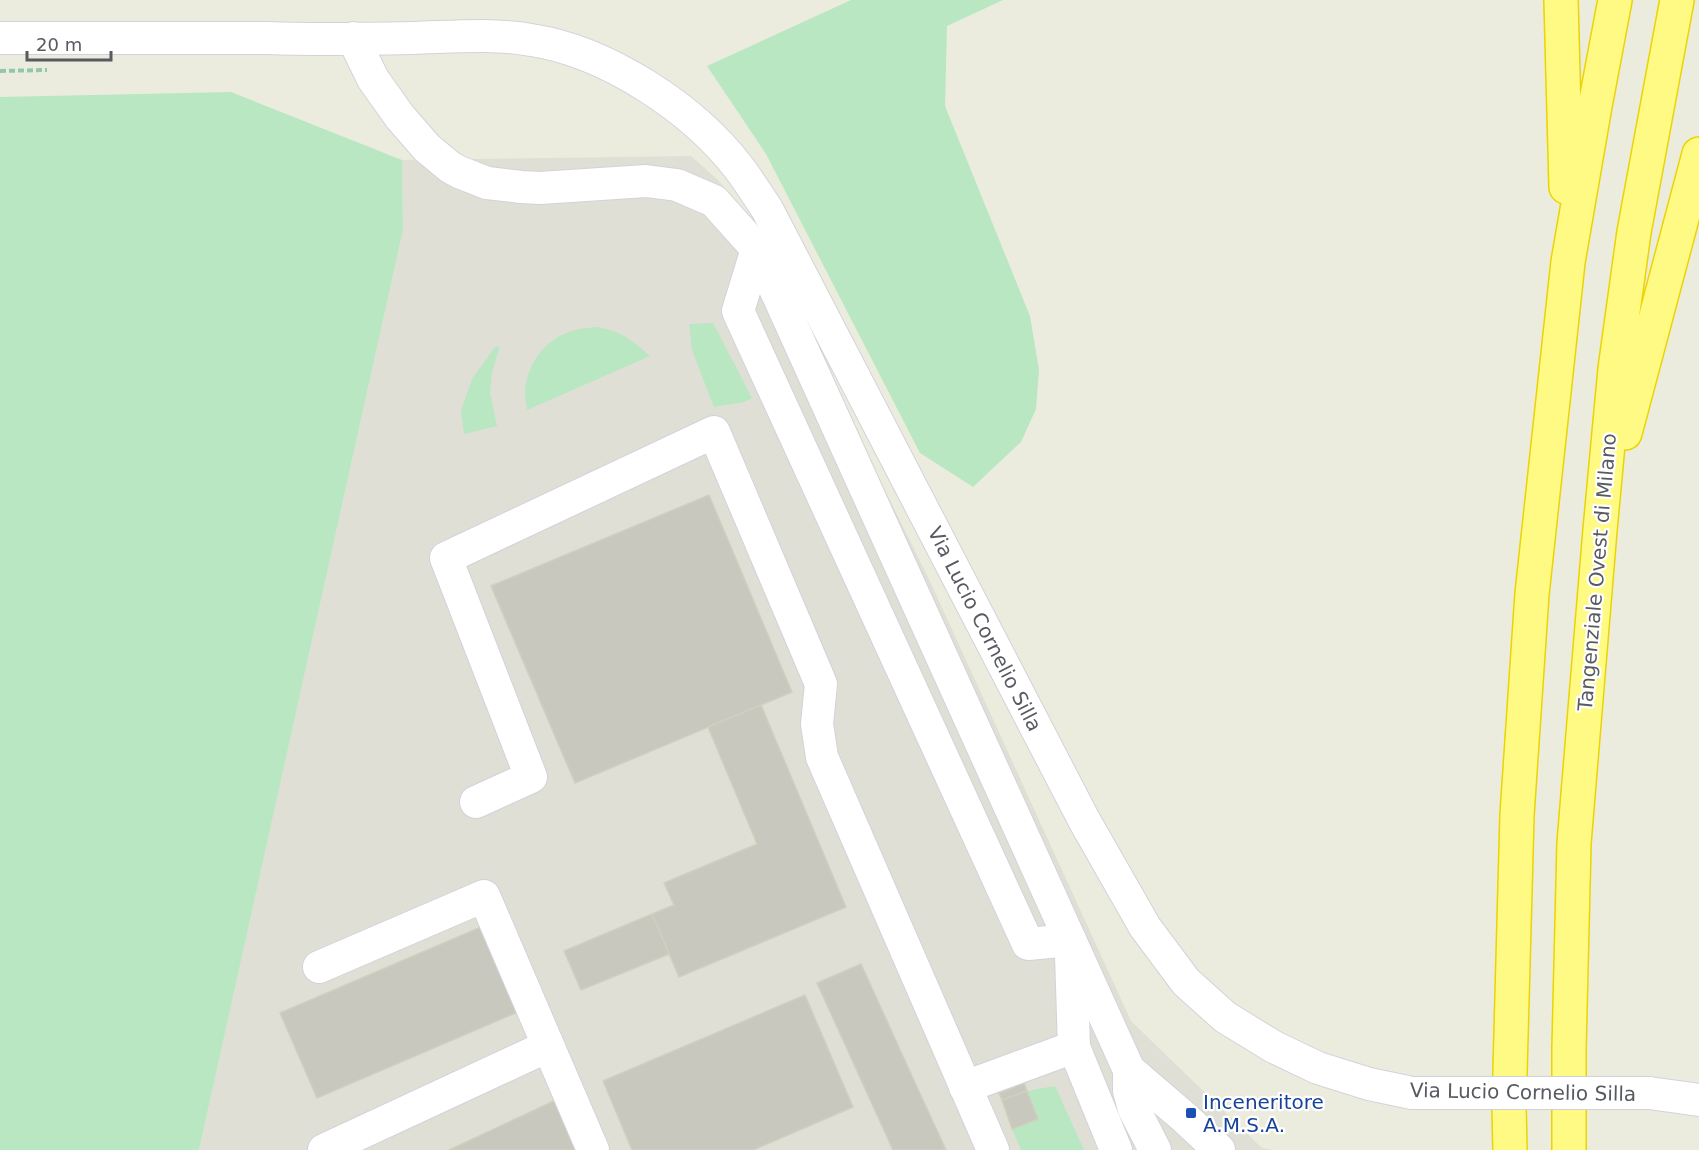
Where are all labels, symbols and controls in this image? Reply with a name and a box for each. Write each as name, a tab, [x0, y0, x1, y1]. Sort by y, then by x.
scale bar	[27, 24, 111, 62]
text: 20 m	[36, 34, 82, 55]
street label: Tangenziale Ovest di Milano	[1573, 432, 1621, 713]
street label: Via Lucio Cornelio Silla	[923, 523, 1047, 735]
street label: Via Lucio Cornelio Silla	[1410, 1078, 1636, 1106]
place label: Inceneritore A.M.S.A.	[1203, 1090, 1324, 1137]
marker: Inceneritore A.M.S.A.	[1184, 1106, 1198, 1120]

